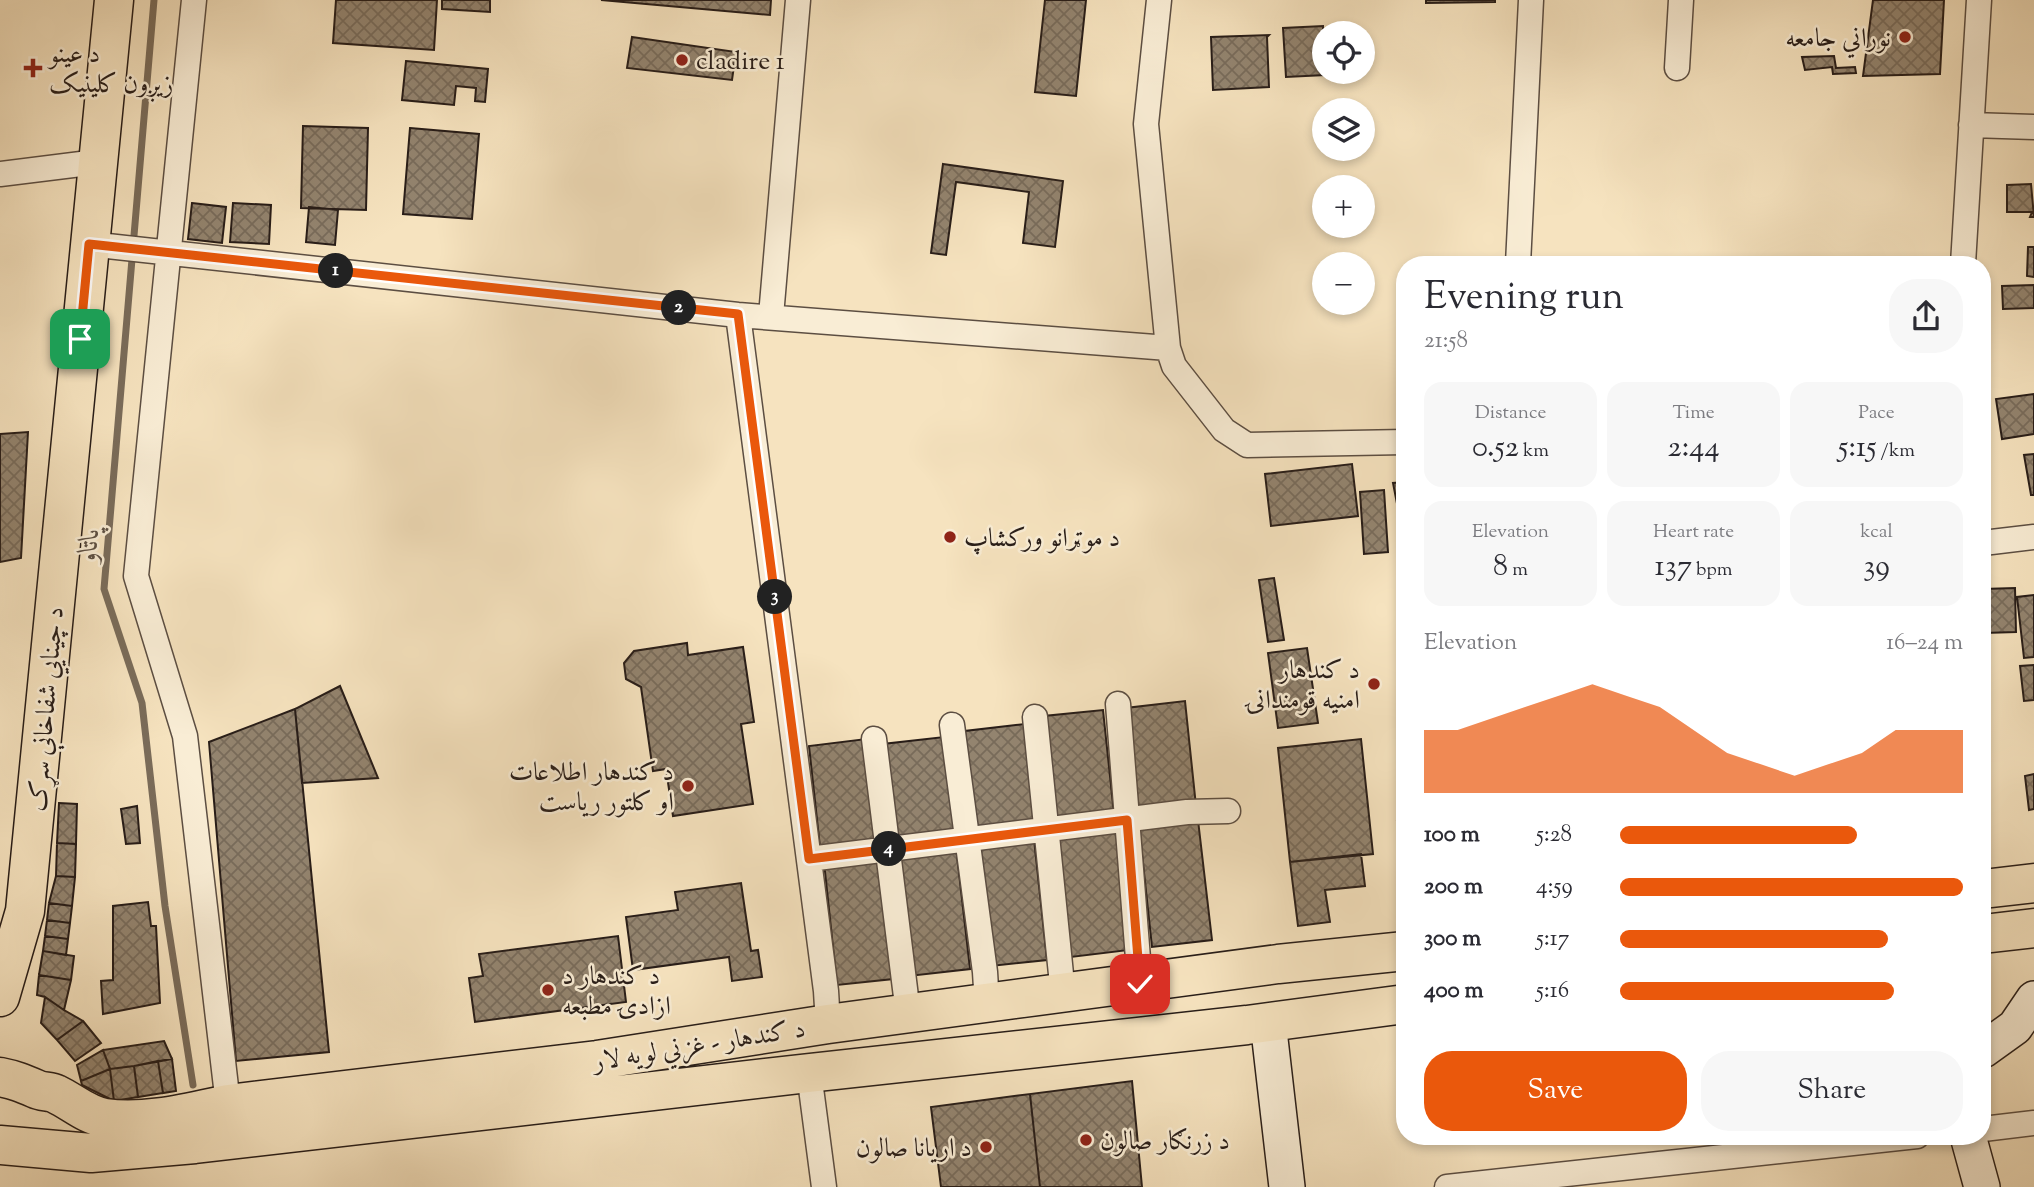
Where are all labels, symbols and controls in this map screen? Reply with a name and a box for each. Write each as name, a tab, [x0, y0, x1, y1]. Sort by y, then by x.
map controls	[1312, 21, 1375, 315]
button: locate	[1312, 21, 1375, 84]
place label: نوراني جامعه	[1785, 21, 1891, 59]
marker: نوراني جامعه	[1897, 29, 1913, 45]
place label: د عینو زیږون کلینیک	[46, 37, 173, 104]
place label: cladire 1	[696, 44, 785, 81]
marker: cladire 1	[674, 52, 690, 68]
marker: د عینو زیږون کلینیک	[23, 58, 43, 78]
button: layers	[1312, 98, 1375, 161]
button: +	[1312, 175, 1375, 238]
button: −	[1312, 252, 1375, 315]
pin: 1	[318, 254, 354, 288]
text: 1	[332, 257, 339, 284]
text: Evening run	[1424, 272, 1624, 326]
button: share	[1889, 279, 1963, 353]
pin: 2	[662, 290, 696, 326]
text: 2	[674, 294, 683, 321]
pin	[50, 309, 110, 369]
icon: arrive	[61, 320, 99, 358]
text: 21:58	[1424, 325, 1468, 358]
text: Distance	[1475, 400, 1546, 427]
text: Time	[1672, 400, 1715, 427]
text: Pace	[1858, 400, 1895, 427]
text: 0.52	[1472, 427, 1519, 470]
text: 2:44	[1667, 427, 1720, 470]
text: 5:15	[1838, 427, 1877, 470]
text: km	[1519, 438, 1549, 465]
text: /km	[1877, 438, 1915, 465]
text: Elevation	[1472, 519, 1549, 546]
text: Heart rate	[1653, 519, 1734, 546]
text: kcal	[1860, 519, 1893, 546]
place label: د موټرانو ورکشاپ	[964, 521, 1120, 558]
water label: پاتاو	[68, 524, 112, 566]
marker: د موټرانو ورکشاپ	[942, 529, 958, 545]
text: 8	[1493, 546, 1508, 589]
text: 137	[1655, 546, 1692, 589]
text: 39	[1863, 546, 1890, 589]
text: m	[1508, 557, 1528, 584]
text: bpm	[1692, 557, 1732, 584]
pin: 3	[758, 580, 792, 614]
text: 3	[771, 583, 778, 610]
street label: د چينايي شفاخانې سړک	[20, 605, 78, 813]
text: Elevation	[1424, 627, 1517, 660]
text: 16–24 m	[1886, 627, 1963, 660]
place label: د کندهار امنيه قومندانۍ	[1244, 653, 1360, 720]
marker: د کندهار امنيه قومندانۍ	[1366, 676, 1382, 692]
place label: د کندهار اطلاعات او کلتور رياست	[509, 755, 674, 822]
marker: د کندهار اطلاعات او کلتور رياست	[680, 778, 696, 794]
text: 100 m	[1424, 819, 1480, 852]
text: 5:28	[1536, 819, 1572, 852]
pin: 4	[872, 832, 906, 866]
text: 4	[884, 835, 893, 862]
text: 200 m	[1424, 871, 1483, 904]
text: 4:59	[1536, 871, 1573, 904]
text: 300 m	[1424, 923, 1481, 956]
text: 5:17	[1536, 923, 1569, 956]
pin	[1110, 954, 1170, 1014]
place label: د کندهار د ازادۍ مطبعه	[562, 959, 671, 1026]
icon: check	[1121, 965, 1159, 1003]
text: 400 m	[1424, 975, 1484, 1008]
text: 5:16	[1536, 975, 1569, 1008]
marker: د کندهار د ازادۍ مطبعه	[540, 982, 556, 998]
street label: د کندهار - غزني لويه لار	[588, 1011, 808, 1083]
button: Save	[1424, 1051, 1687, 1131]
button: Share	[1701, 1051, 1963, 1131]
place label: د زرنګار صالون	[1100, 1124, 1230, 1161]
place label: د اریانا صالون	[856, 1131, 972, 1168]
marker: د زرنګار صالون	[1078, 1132, 1094, 1148]
marker: د اریانا صالون	[978, 1139, 994, 1155]

